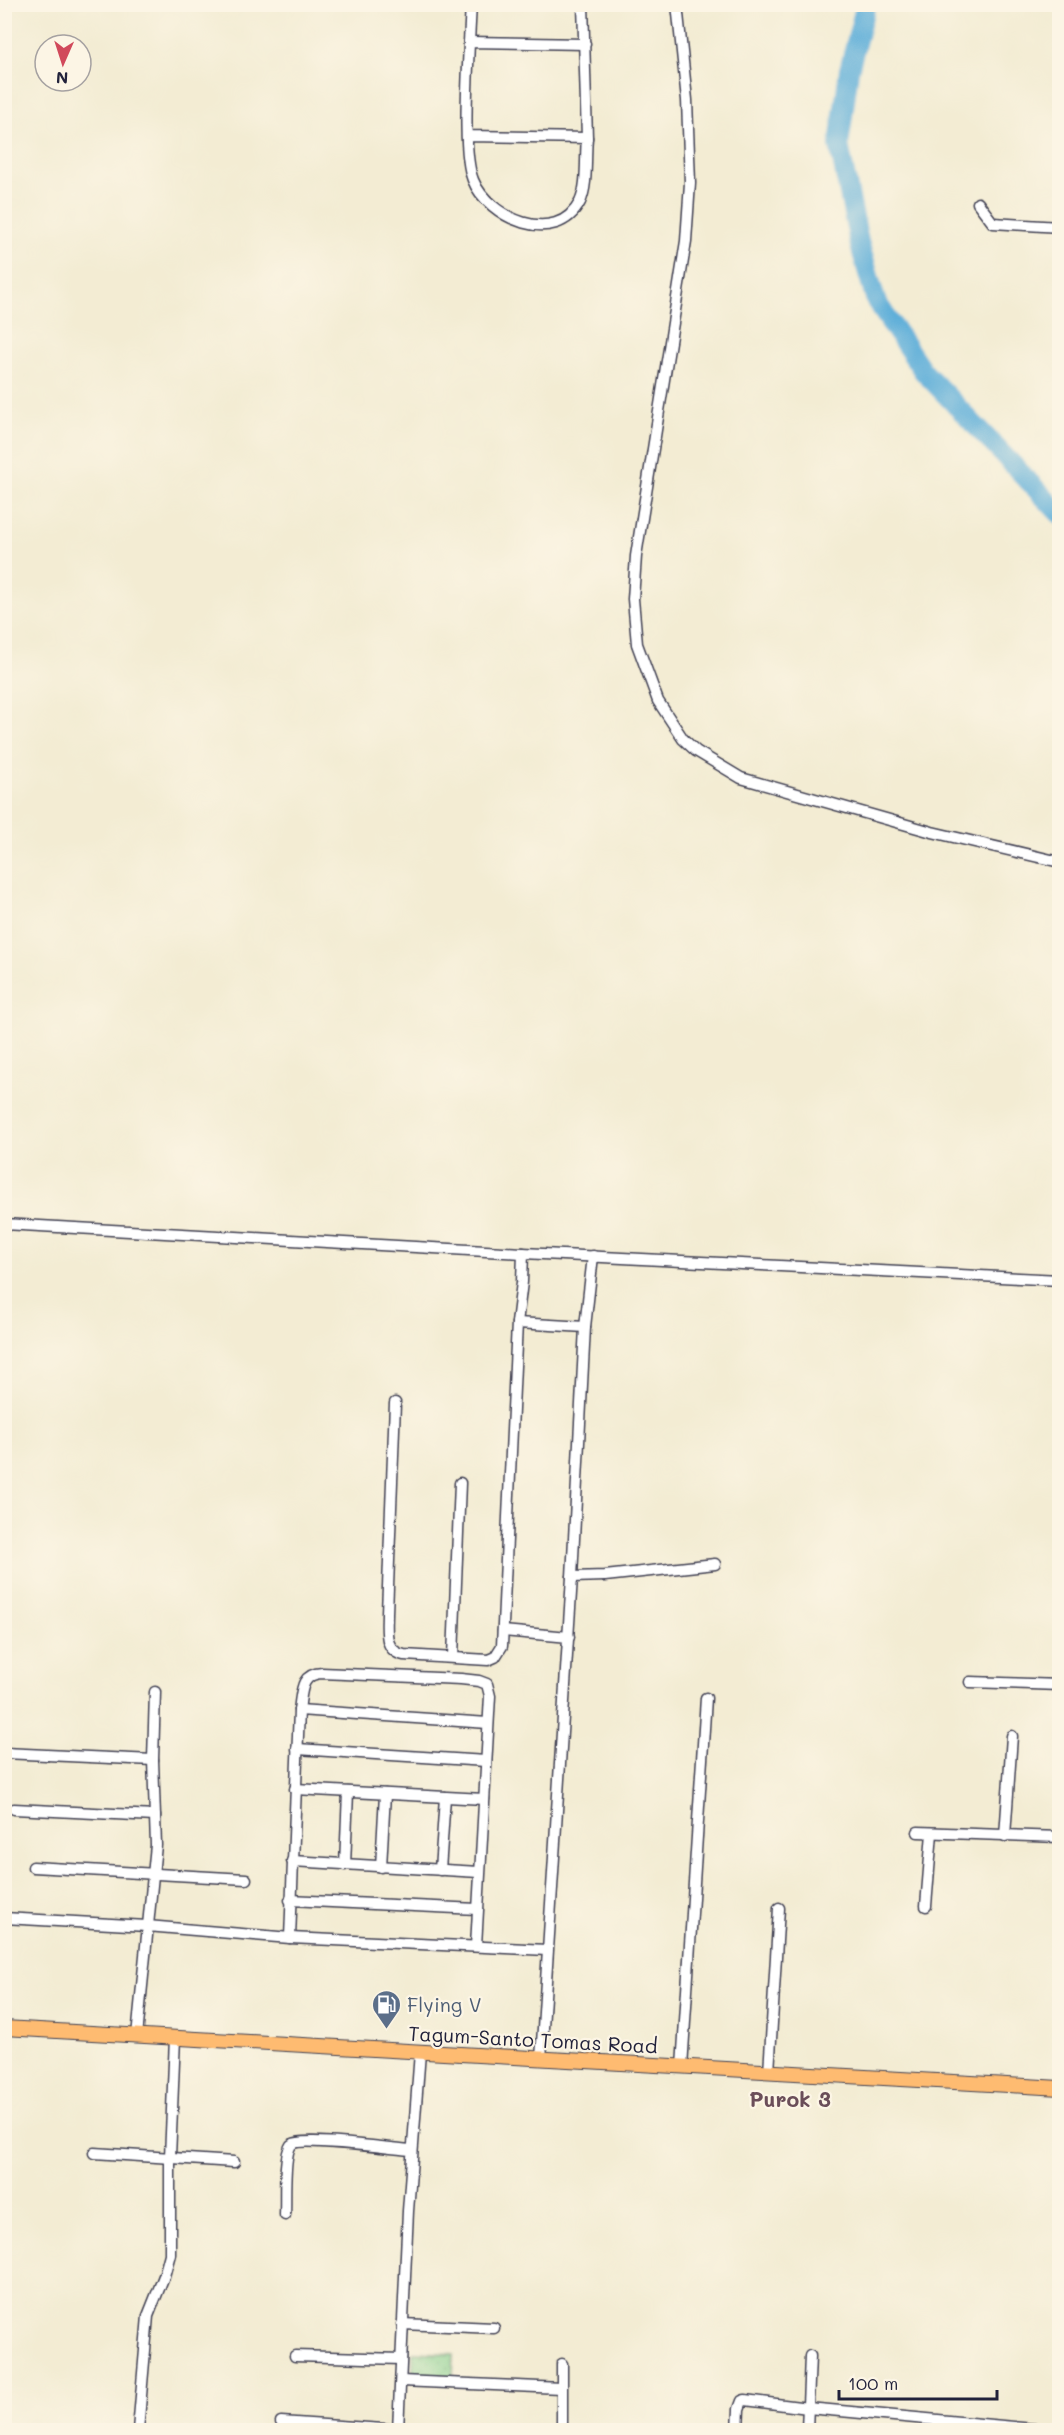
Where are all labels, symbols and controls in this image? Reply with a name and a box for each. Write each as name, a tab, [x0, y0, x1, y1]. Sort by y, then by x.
north arrow	[33, 33, 93, 93]
text: N	[56, 68, 69, 89]
fuel station icon: Flying V	[370, 1988, 402, 2030]
place label: Flying V	[407, 1991, 482, 2017]
street label: Tagum-Santo Tomas Road	[408, 2019, 658, 2059]
district label: Purok 3	[749, 2085, 831, 2112]
scale bar	[839, 2363, 996, 2401]
text: 100 m	[848, 2371, 898, 2395]

